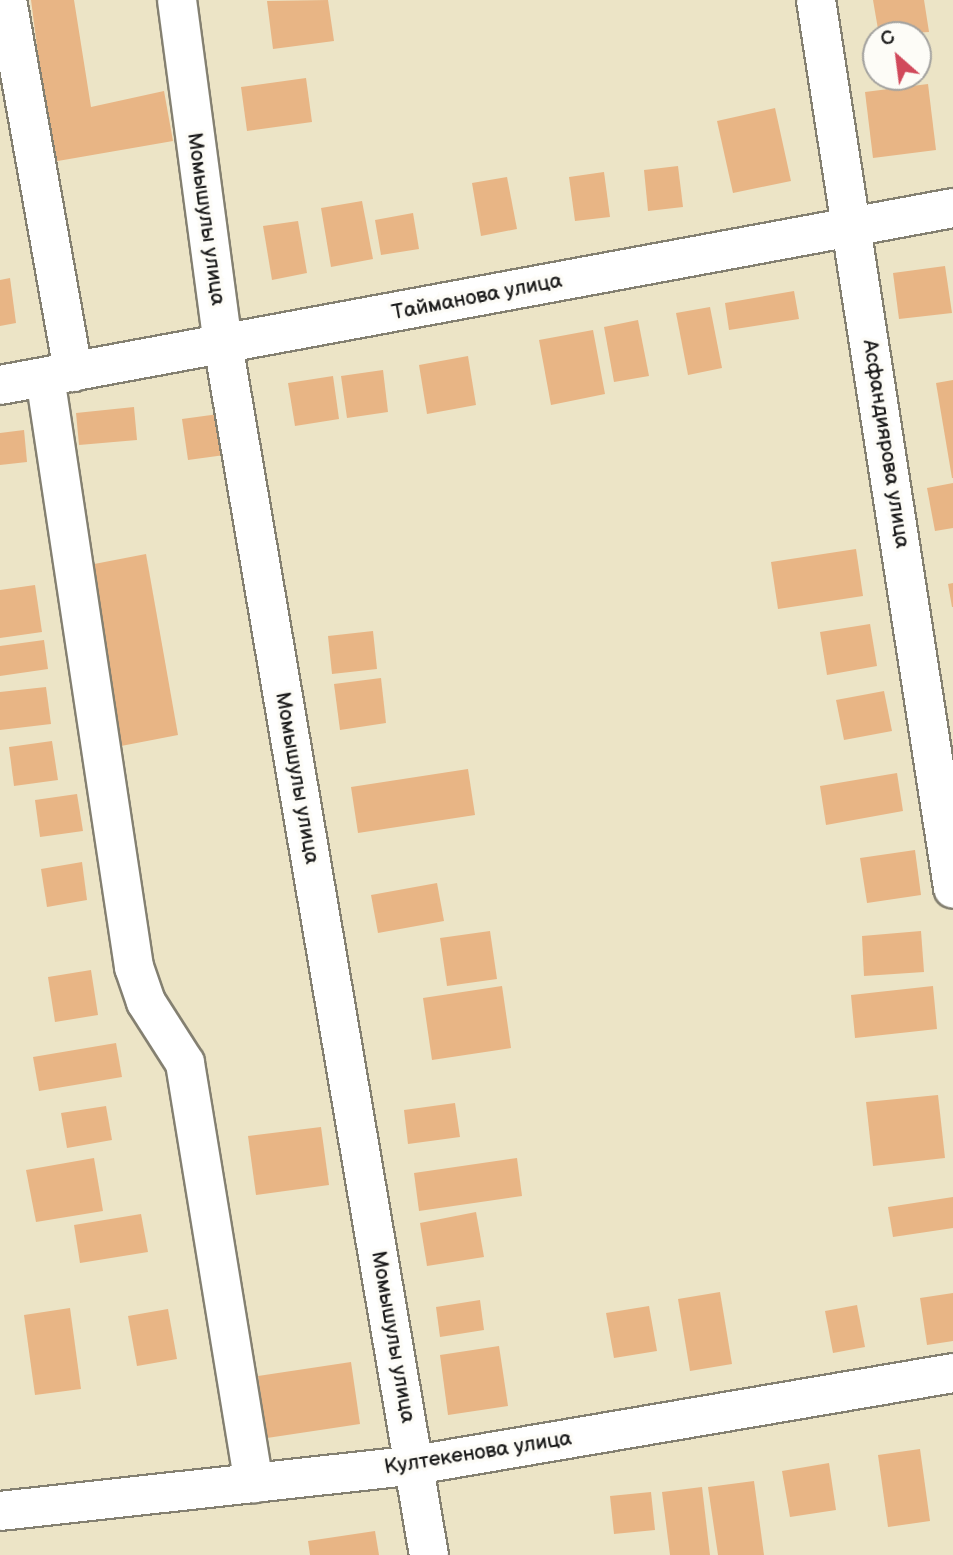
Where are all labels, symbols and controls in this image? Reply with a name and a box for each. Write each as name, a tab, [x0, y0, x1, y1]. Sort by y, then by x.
north arrow	[862, 21, 932, 91]
text: С	[877, 26, 899, 52]
street label: Момышулы улица	[181, 131, 231, 307]
street label: Тайманова улица	[390, 268, 564, 326]
street label: Асфандиярова улица	[857, 338, 915, 550]
street label: Момышулы улица	[269, 690, 325, 866]
street label: Момышулы улица	[365, 1249, 421, 1425]
street label: Култекенова улица	[382, 1426, 574, 1480]

